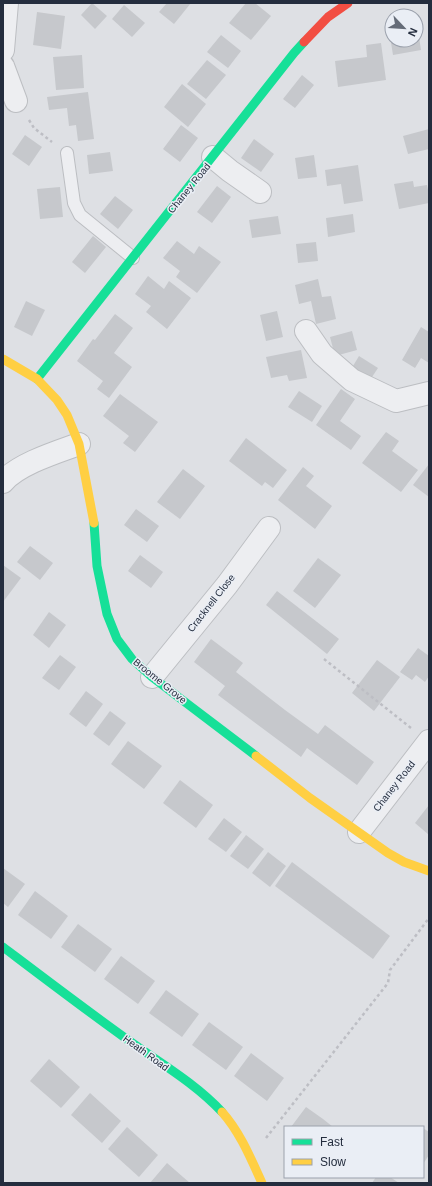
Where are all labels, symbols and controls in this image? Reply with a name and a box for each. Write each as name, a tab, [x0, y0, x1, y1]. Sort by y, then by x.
north arrow	[384, 8, 424, 48]
text: N	[406, 26, 420, 38]
street label: Chaney Road	[165, 161, 213, 215]
street label: Cracknell Close	[185, 572, 237, 634]
street label: Broome Grove	[131, 656, 189, 706]
street label: Chaney Road	[371, 759, 417, 813]
street label: Heath Road	[121, 1033, 171, 1073]
legend	[284, 1126, 424, 1178]
text: Fast	[320, 1135, 344, 1149]
text: Slow	[320, 1155, 346, 1169]

